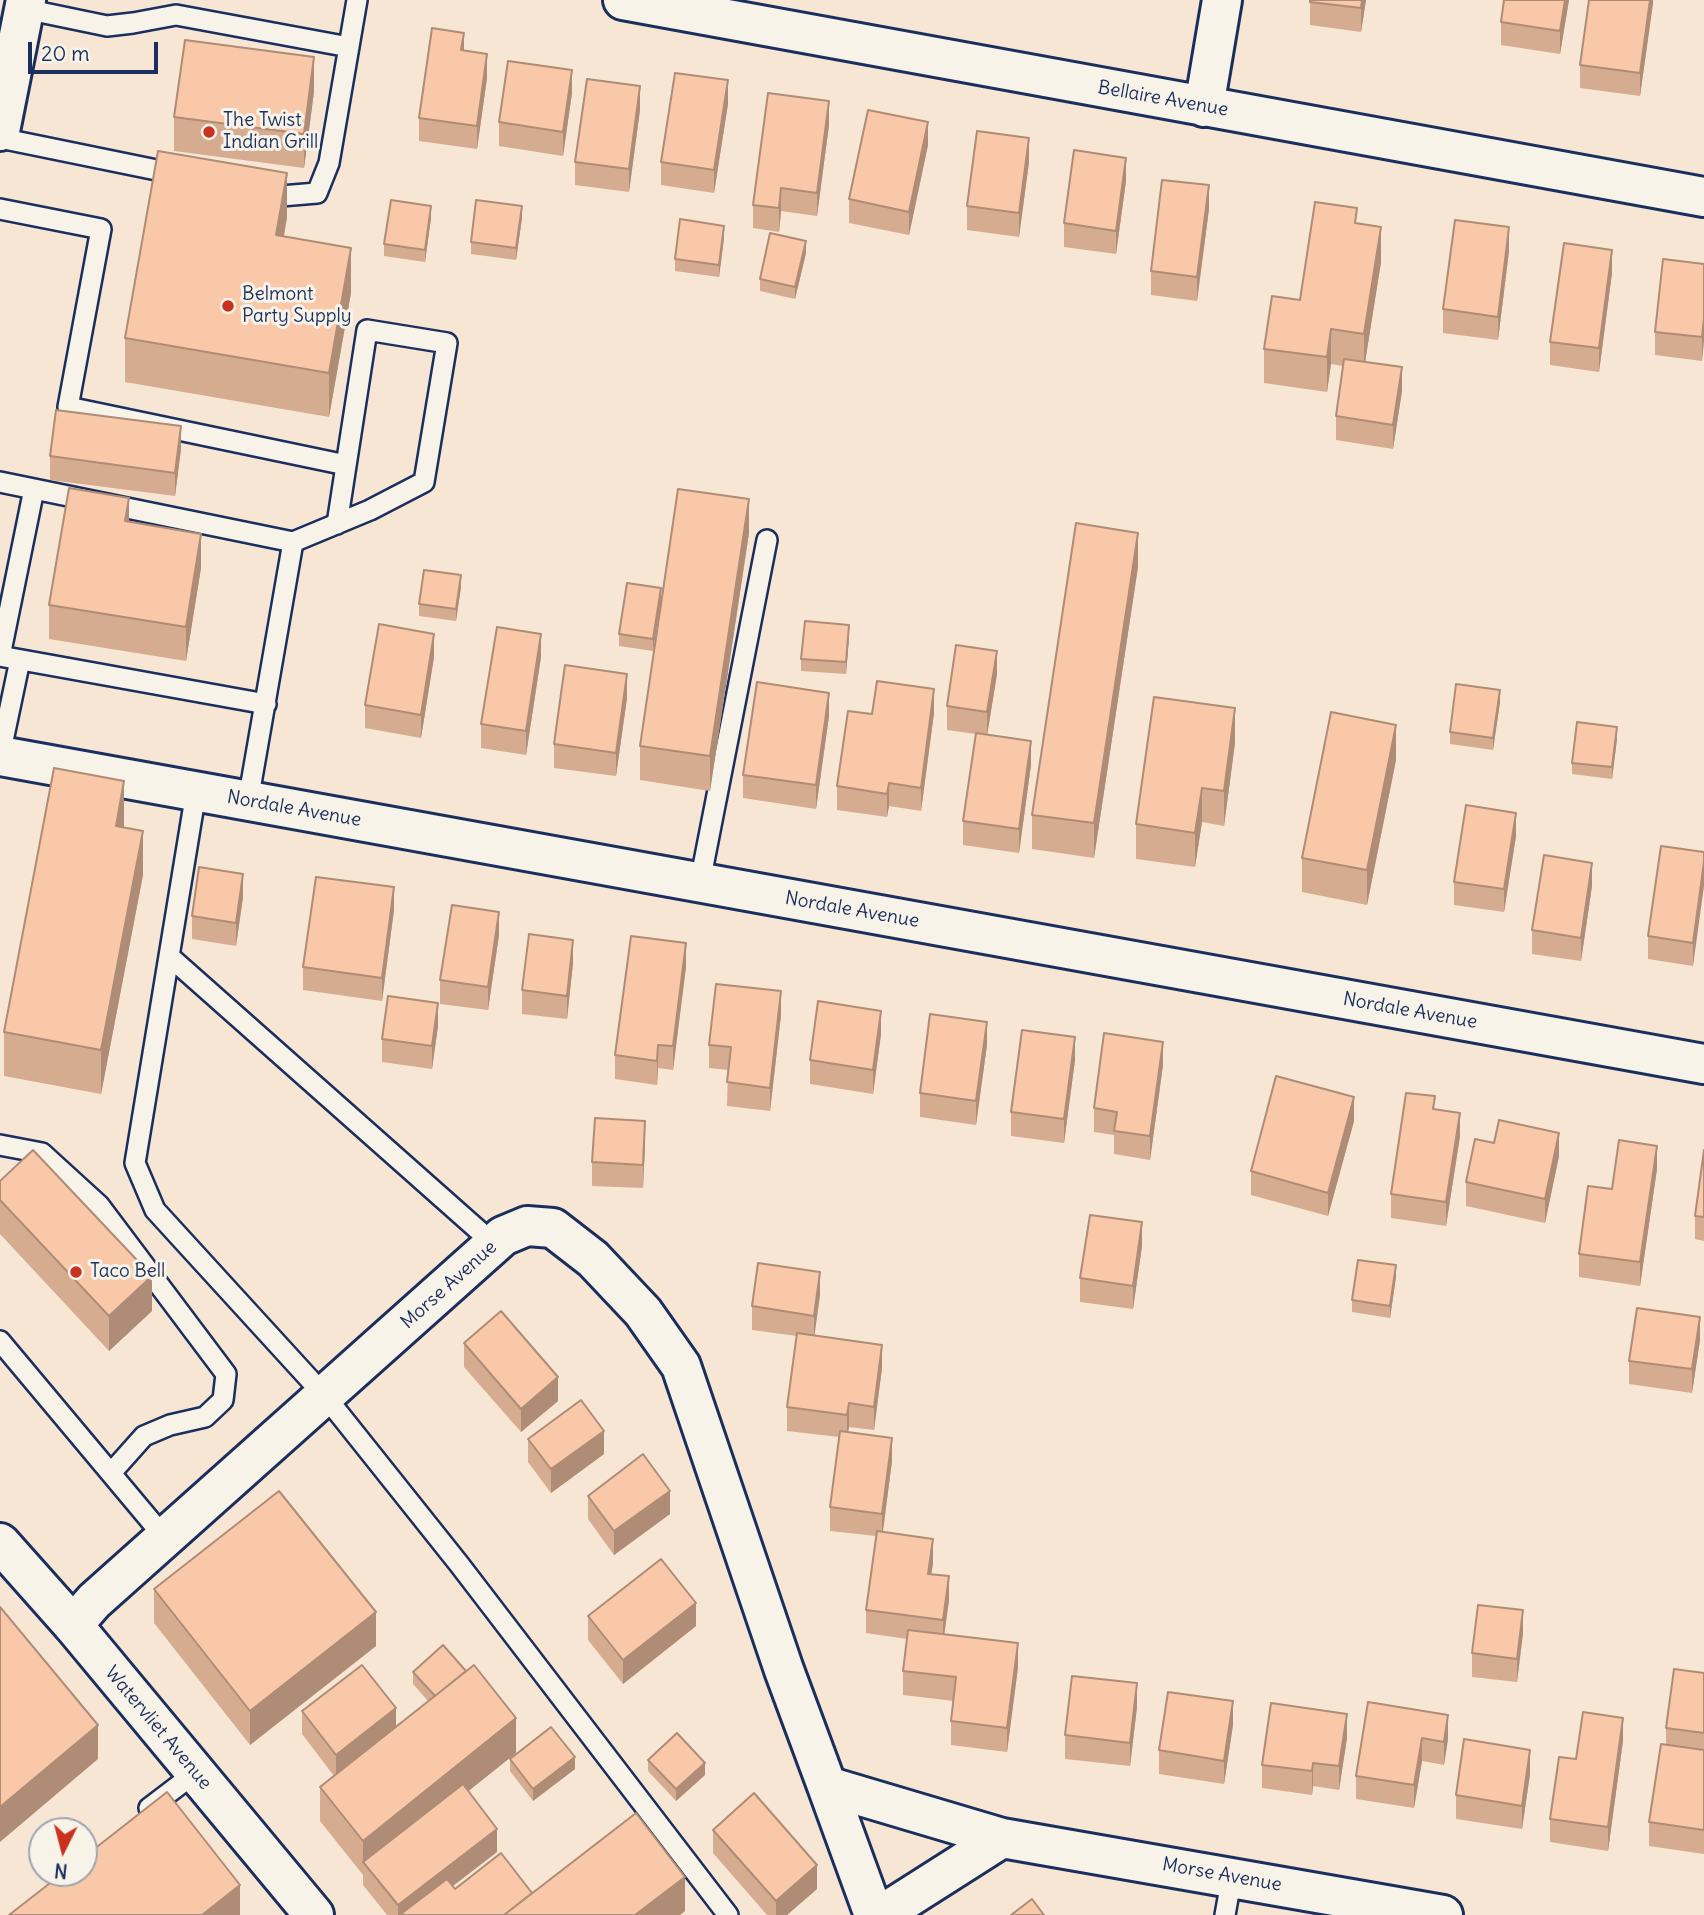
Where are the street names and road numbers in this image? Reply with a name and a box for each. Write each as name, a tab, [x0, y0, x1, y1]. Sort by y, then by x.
street label: Bellaire Avenue	[1096, 76, 1230, 122]
street label: Nordale Avenue	[225, 786, 363, 832]
street label: Nordale Avenue	[783, 887, 921, 933]
street label: Nordale Avenue	[1341, 988, 1479, 1034]
street label: Morse Avenue	[396, 1236, 502, 1334]
street label: Watervliet Avenue	[100, 1662, 216, 1794]
street label: Morse Avenue	[1161, 1853, 1283, 1897]

